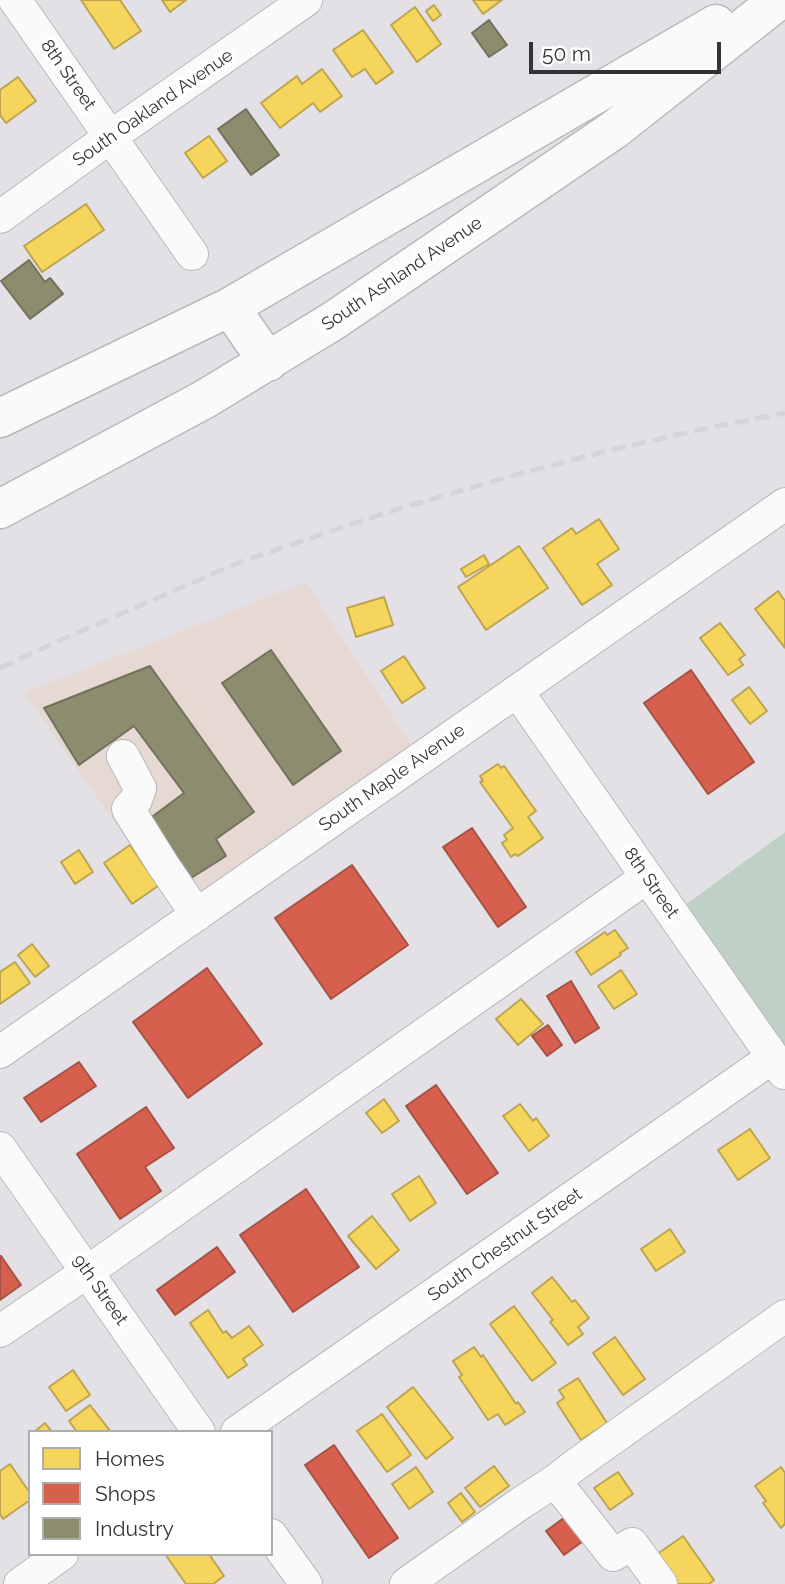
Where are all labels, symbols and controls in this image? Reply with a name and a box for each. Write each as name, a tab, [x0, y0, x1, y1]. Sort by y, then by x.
scale bar	[533, 28, 726, 72]
street label: 8th Street	[36, 35, 100, 115]
text: 50 m	[542, 41, 591, 66]
street label: South Oakland Avenue	[69, 45, 237, 171]
street label: South Ashland Avenue	[318, 212, 486, 336]
street label: South Maple Avenue	[315, 719, 469, 837]
street label: 8th Street	[619, 843, 683, 923]
street label: South Chestnut Street	[424, 1184, 586, 1306]
street label: 9th Street	[68, 1250, 132, 1330]
legend	[28, 1430, 273, 1556]
text: Homes	[95, 1446, 165, 1471]
text: Shops	[95, 1481, 156, 1506]
text: Industry	[95, 1516, 174, 1541]

